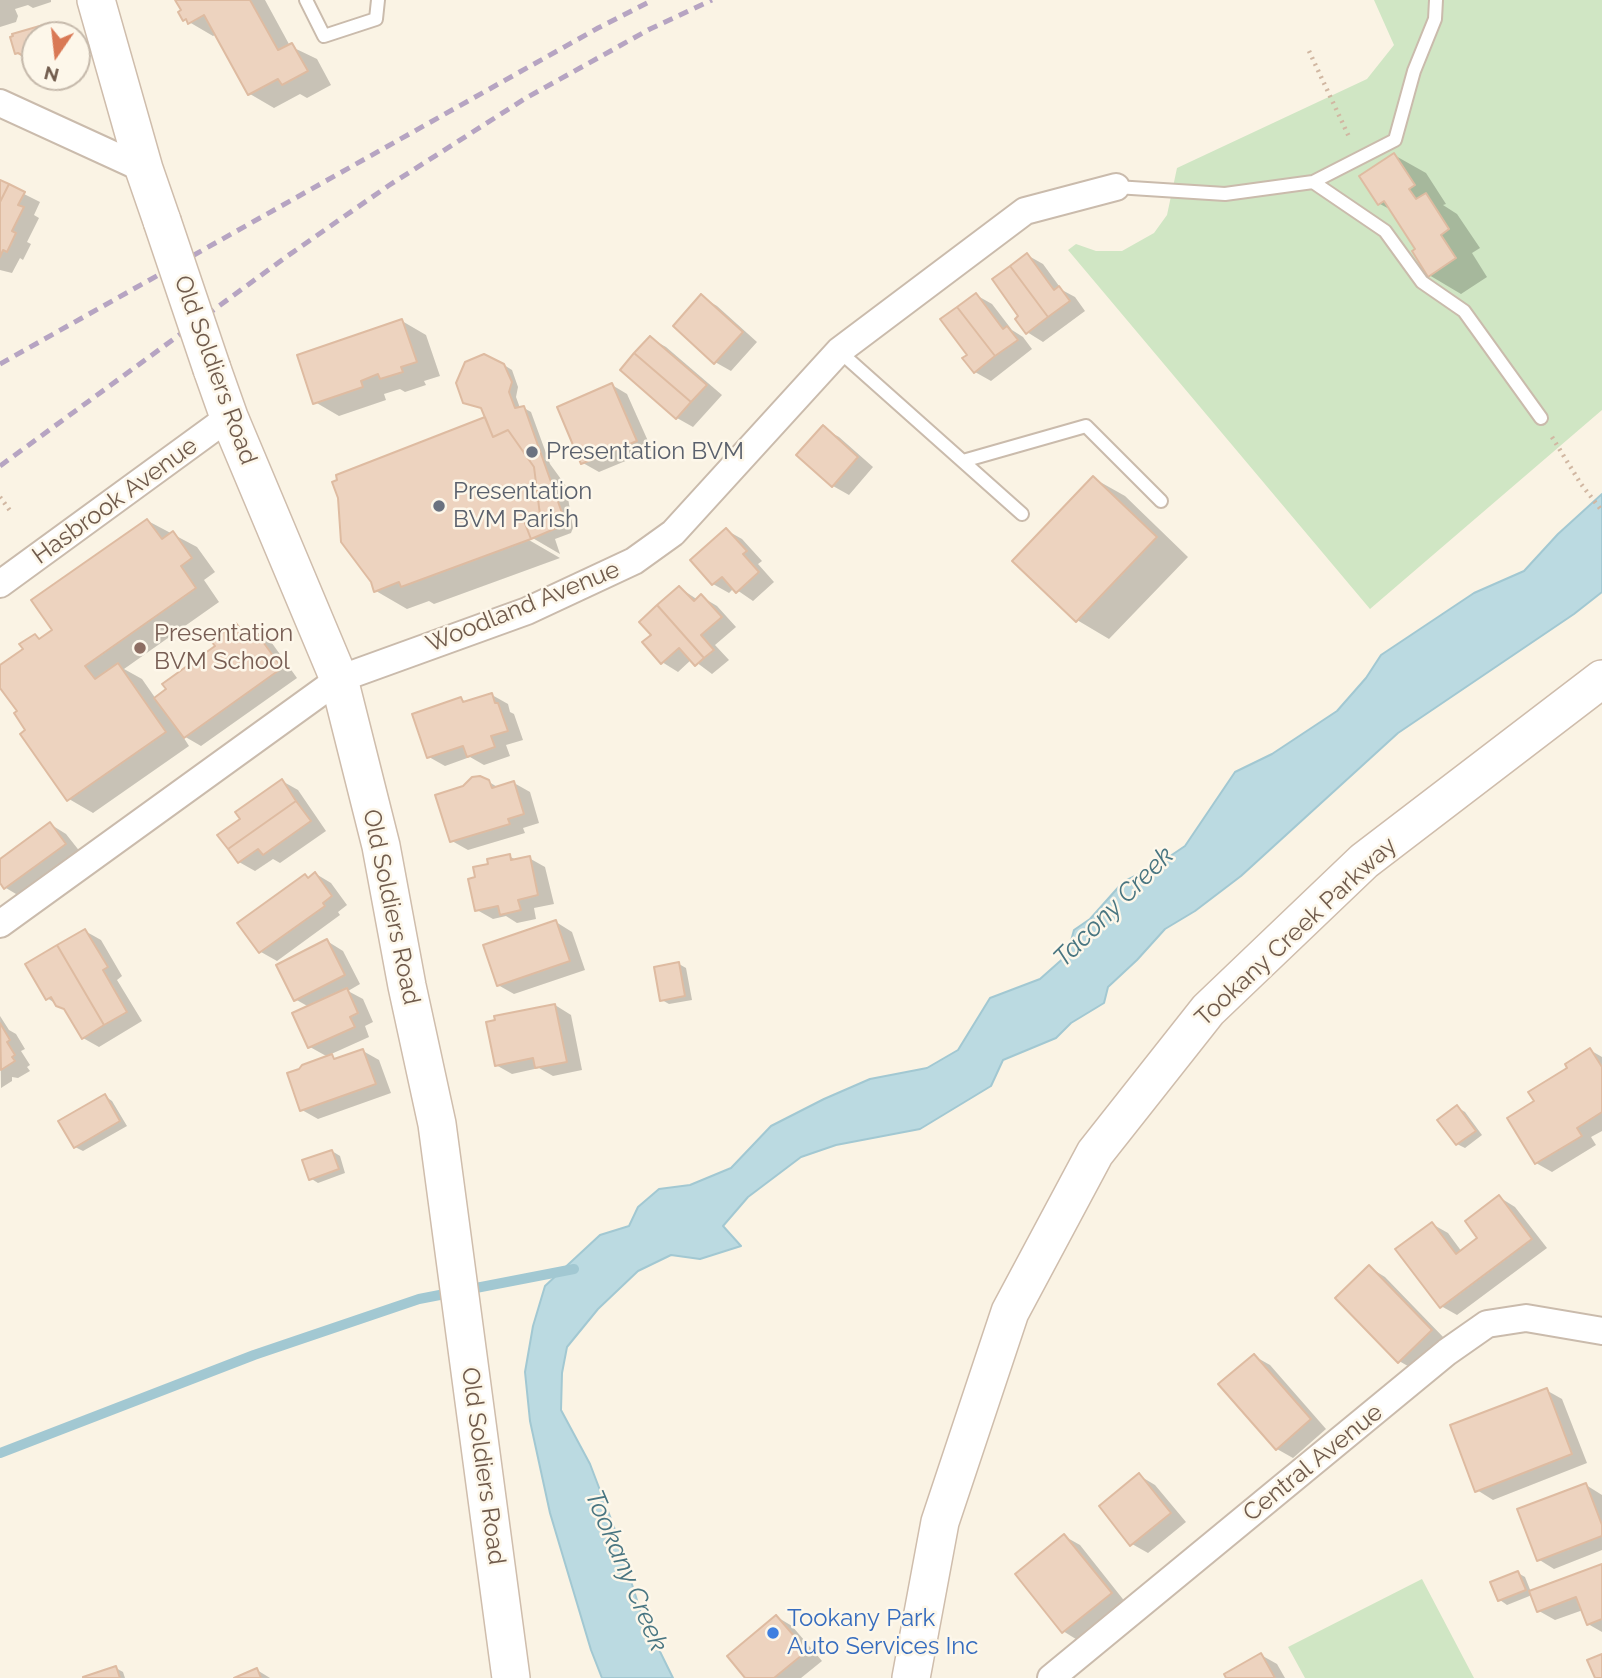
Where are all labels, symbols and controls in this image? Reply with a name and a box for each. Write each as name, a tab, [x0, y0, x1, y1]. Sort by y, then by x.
north arrow	[21, 21, 91, 91]
text: N	[42, 62, 61, 87]
street label: Old Soldiers Road	[167, 272, 263, 468]
street label: Hasbrook Avenue	[27, 432, 203, 570]
place label: Presentation BVM	[546, 438, 744, 466]
marker: Presentation BVM	[524, 444, 540, 460]
place label: Presentation BVM Parish	[453, 478, 592, 534]
marker: Presentation BVM Parish	[431, 498, 447, 514]
street label: Woodland Avenue	[422, 555, 624, 659]
place label: Presentation BVM School	[154, 620, 293, 676]
marker: Presentation BVM School	[132, 640, 148, 656]
street label: Old Soldiers Road	[356, 807, 426, 1007]
street label: Tookany Creek Parkway	[1189, 831, 1403, 1033]
water label: Tacony Creek	[1047, 840, 1181, 974]
street label: Old Soldiers Road	[455, 1366, 511, 1566]
street label: Central Avenue	[1238, 1398, 1388, 1528]
water label: Tookany Creek	[578, 1486, 674, 1656]
place label: Tookany Park Auto Services Inc	[787, 1605, 979, 1661]
marker: Tookany Park Auto Services Inc	[765, 1625, 781, 1641]

